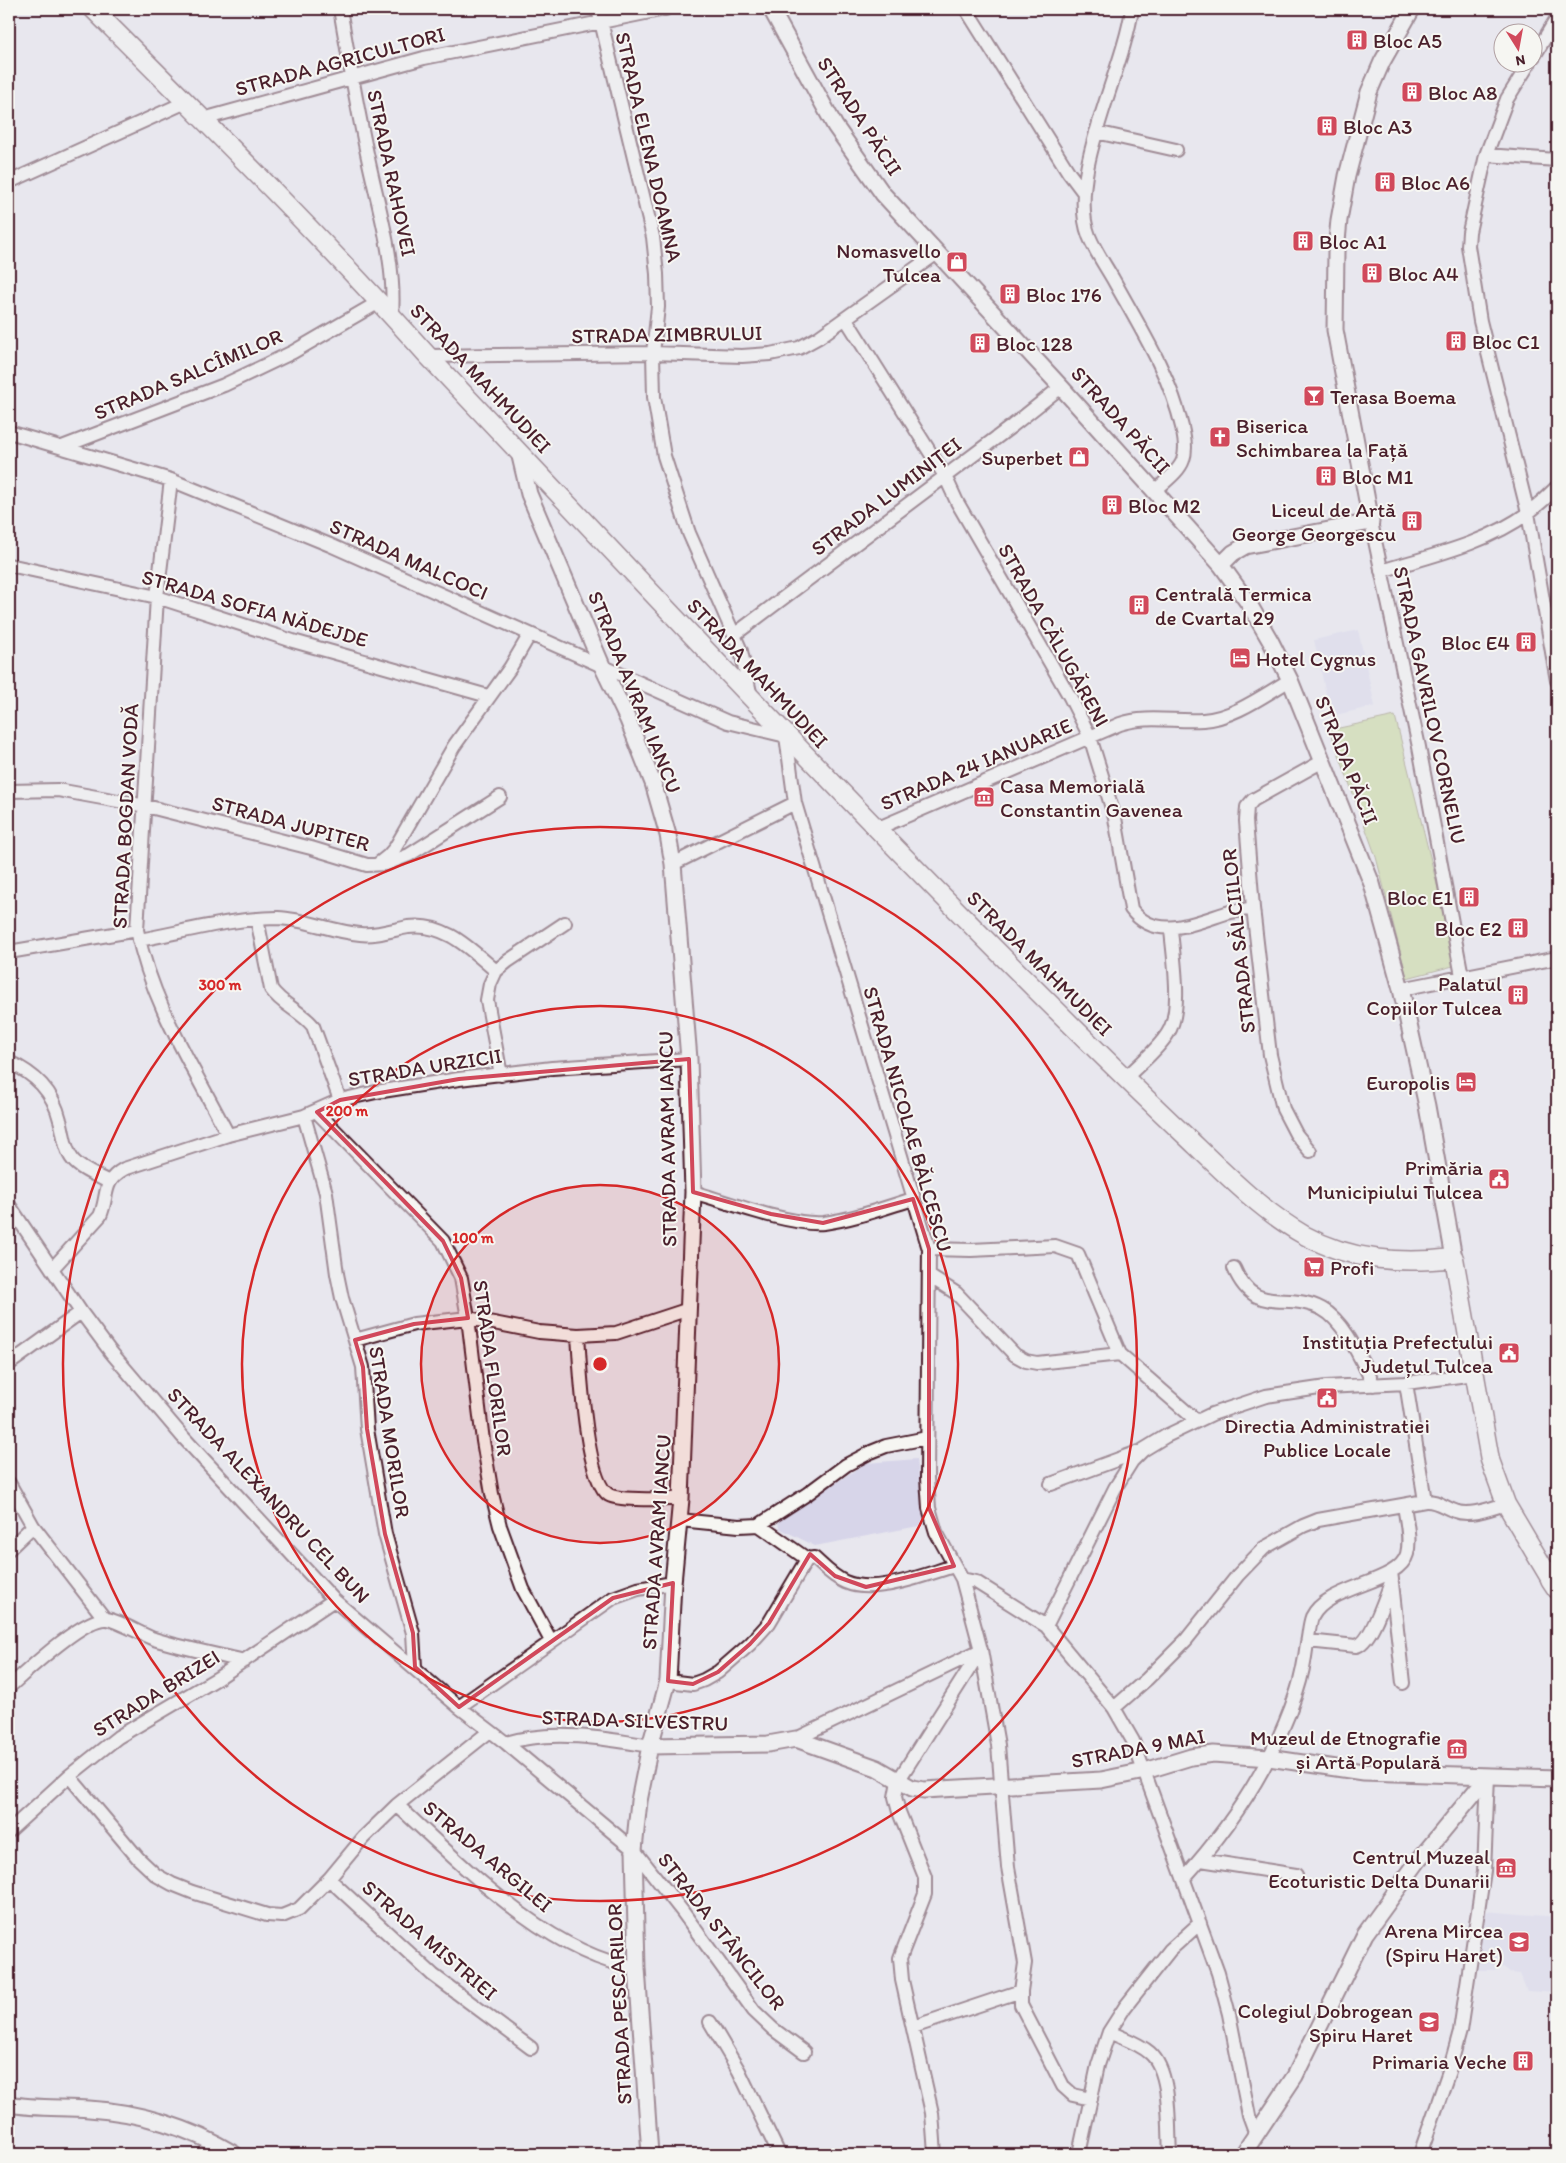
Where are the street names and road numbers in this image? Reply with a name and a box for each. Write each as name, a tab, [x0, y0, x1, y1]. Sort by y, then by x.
street label: STRADA AGRICULTORI	[232, 21, 448, 101]
street label: STRADA ELENA DOAMNA	[610, 30, 688, 265]
street label: STRADA PĂCII	[812, 52, 908, 180]
street label: STRADA RAHOVEI	[362, 87, 422, 259]
street label: STRADA MAHMUDIEI	[405, 298, 557, 458]
street label: STRADA ZIMBRULUI	[571, 320, 763, 348]
street label: STRADA SALCÎMILOR	[90, 323, 286, 425]
street label: STRADA PĂCII	[1066, 361, 1176, 479]
street label: STRADA LUMINIȚEI	[806, 431, 966, 561]
street label: STRADA MALCOCI	[326, 513, 492, 605]
street label: STRADA CĂLUGĂRENI	[993, 539, 1115, 731]
street label: STRADA SOFIA NĂDEJDE	[139, 564, 371, 652]
street label: STRADA GAVRILOV CORNELIU	[1388, 564, 1472, 846]
street label: STRADA AVRAM IANCU	[583, 587, 687, 797]
street label: STRADA MAHMUDIEI	[682, 593, 834, 753]
street label: STRADA PĂCII	[1310, 692, 1384, 828]
street label: STRADA BOGDAN VODĂ	[107, 702, 143, 929]
street label: STRADA 24 IANUARIE	[876, 712, 1076, 816]
street label: STRADA JUPITER	[209, 790, 373, 856]
street label: STRADA SĂLCIILOR	[1216, 847, 1260, 1035]
street label: STRADA MAHMUDIEI	[962, 885, 1118, 1041]
street label: STRADA NICOLAE BĂLCESCU	[858, 983, 958, 1255]
street label: STRADA AVRAM IANCU	[653, 1031, 681, 1247]
street label: STRADA URZICII	[346, 1042, 504, 1092]
street label: STRADA FLORILOR	[468, 1278, 518, 1458]
street label: STRADA MORILOR	[364, 1344, 416, 1520]
street label: STRADA ALEXANDRU CEL BUN	[162, 1382, 376, 1608]
street label: STRADA AVRAM IANCU	[636, 1433, 676, 1651]
street label: STRADA BRIZEI	[88, 1644, 224, 1742]
street label: STRADA SILVESTRU	[541, 1704, 729, 1736]
street label: STRADA 9 MAI	[1069, 1723, 1207, 1773]
street label: STRADA ARGILEI	[418, 1795, 558, 1917]
street label: STRADA STÂNCILOR	[653, 1847, 791, 2015]
street label: STRADA MISTRIEI	[357, 1875, 503, 2005]
street label: STRADA PESCARILOR	[601, 1903, 637, 2105]

